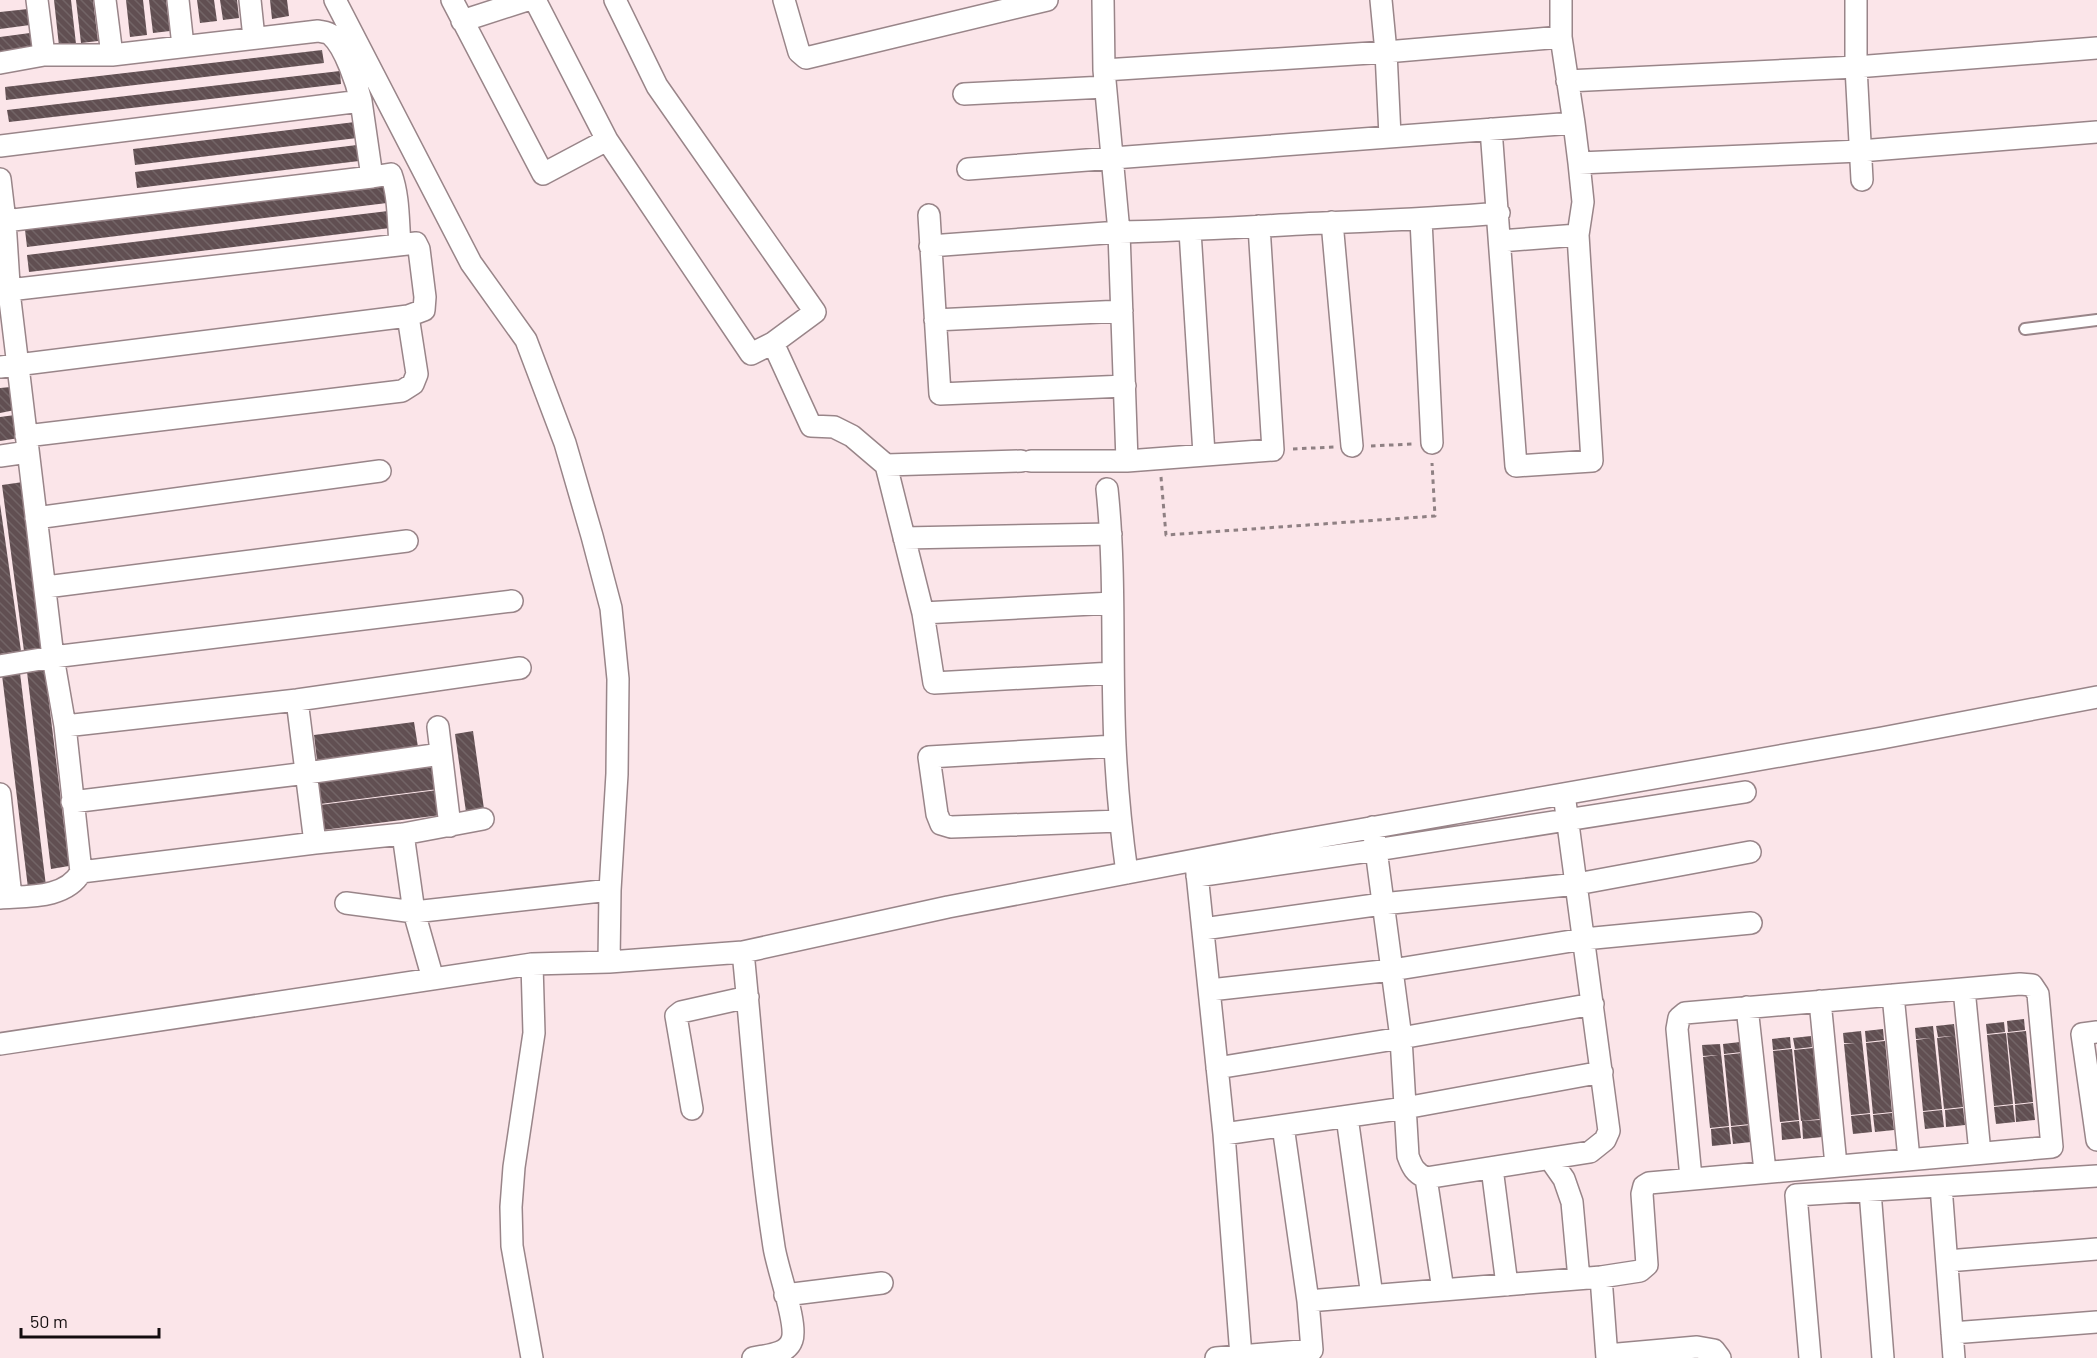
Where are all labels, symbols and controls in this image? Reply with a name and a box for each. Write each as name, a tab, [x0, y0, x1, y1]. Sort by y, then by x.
scale bar	[21, 1301, 159, 1339]
text: 50 m	[30, 1310, 68, 1332]

